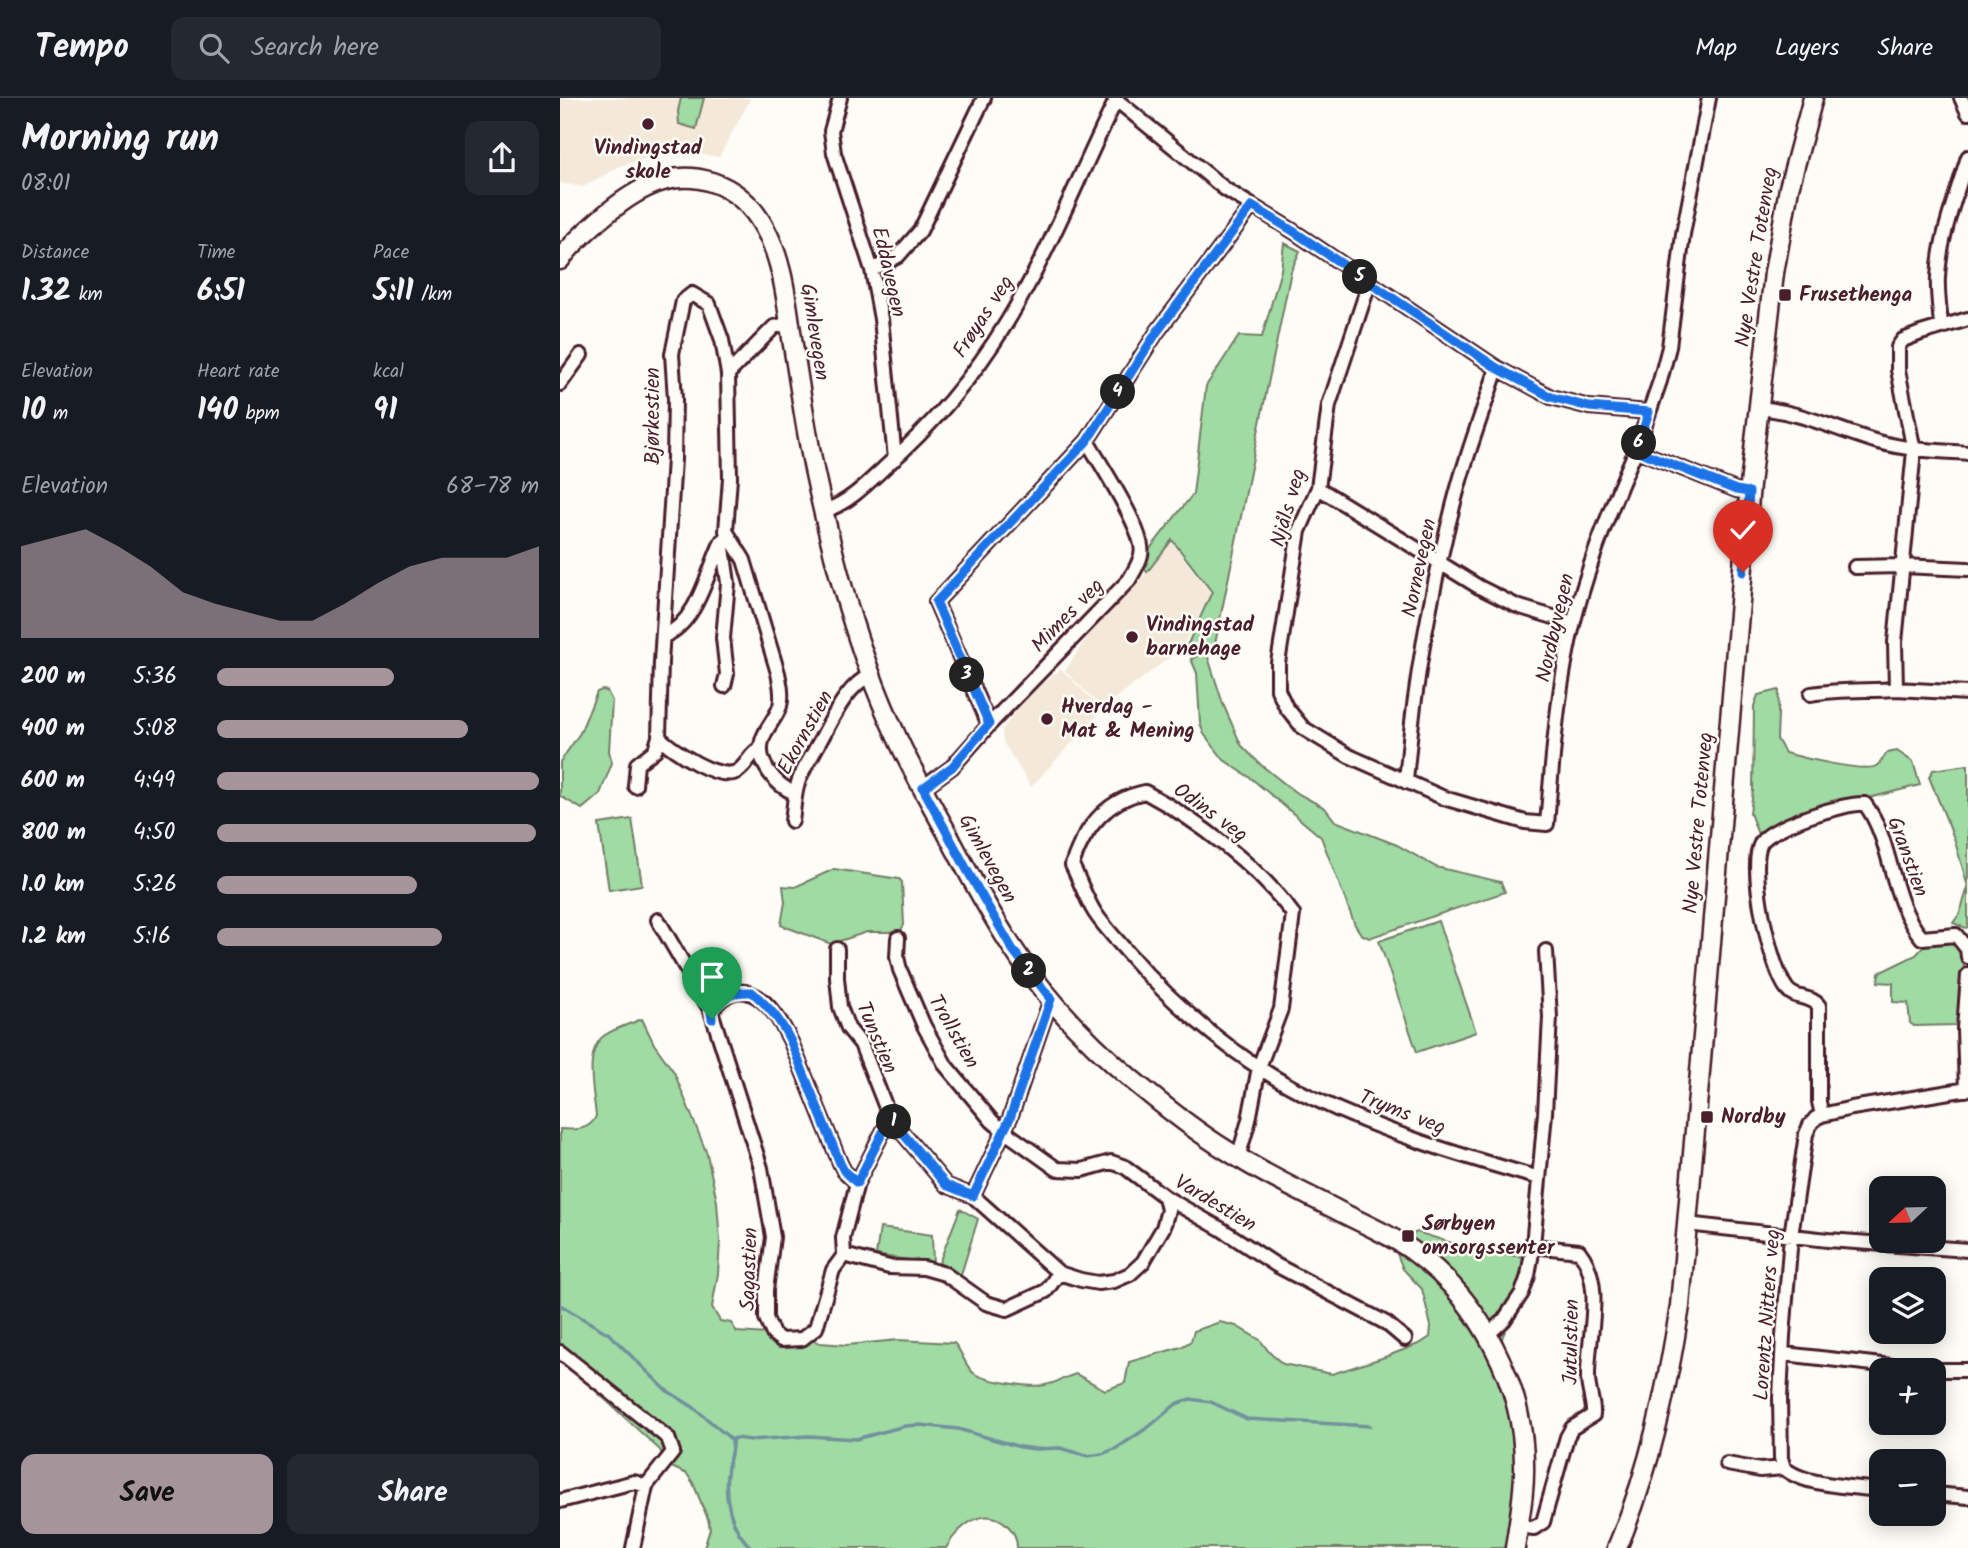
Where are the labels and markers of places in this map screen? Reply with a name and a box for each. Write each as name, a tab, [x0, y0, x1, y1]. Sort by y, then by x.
marker: Vindingstad skole	[640, 116, 656, 132]
place label: Vindingstad skole	[594, 132, 703, 189]
pin: 5	[1342, 260, 1378, 294]
place label: Frusethenga	[1799, 279, 1913, 312]
marker: Frusethenga	[1777, 287, 1793, 303]
pin: 4	[1100, 374, 1136, 410]
pin: 6	[1622, 426, 1656, 460]
pin	[1713, 500, 1773, 572]
place label: Vindingstad barnehage	[1146, 609, 1255, 666]
marker: Vindingstad barnehage	[1124, 629, 1140, 645]
pin: 3	[950, 658, 984, 692]
place label: Hverdag - Mat & Mening	[1061, 691, 1195, 748]
marker: Hverdag - Mat & Mening	[1039, 711, 1055, 727]
pin	[682, 947, 742, 1019]
pin: 2	[1012, 954, 1046, 988]
place label: Nordby	[1721, 1101, 1786, 1134]
pin: 1	[876, 1104, 912, 1140]
marker: Nordby	[1699, 1109, 1715, 1125]
place label: Sørbyen omsorgssenter	[1422, 1208, 1556, 1265]
marker: Sørbyen omsorgssenter	[1400, 1228, 1416, 1244]

